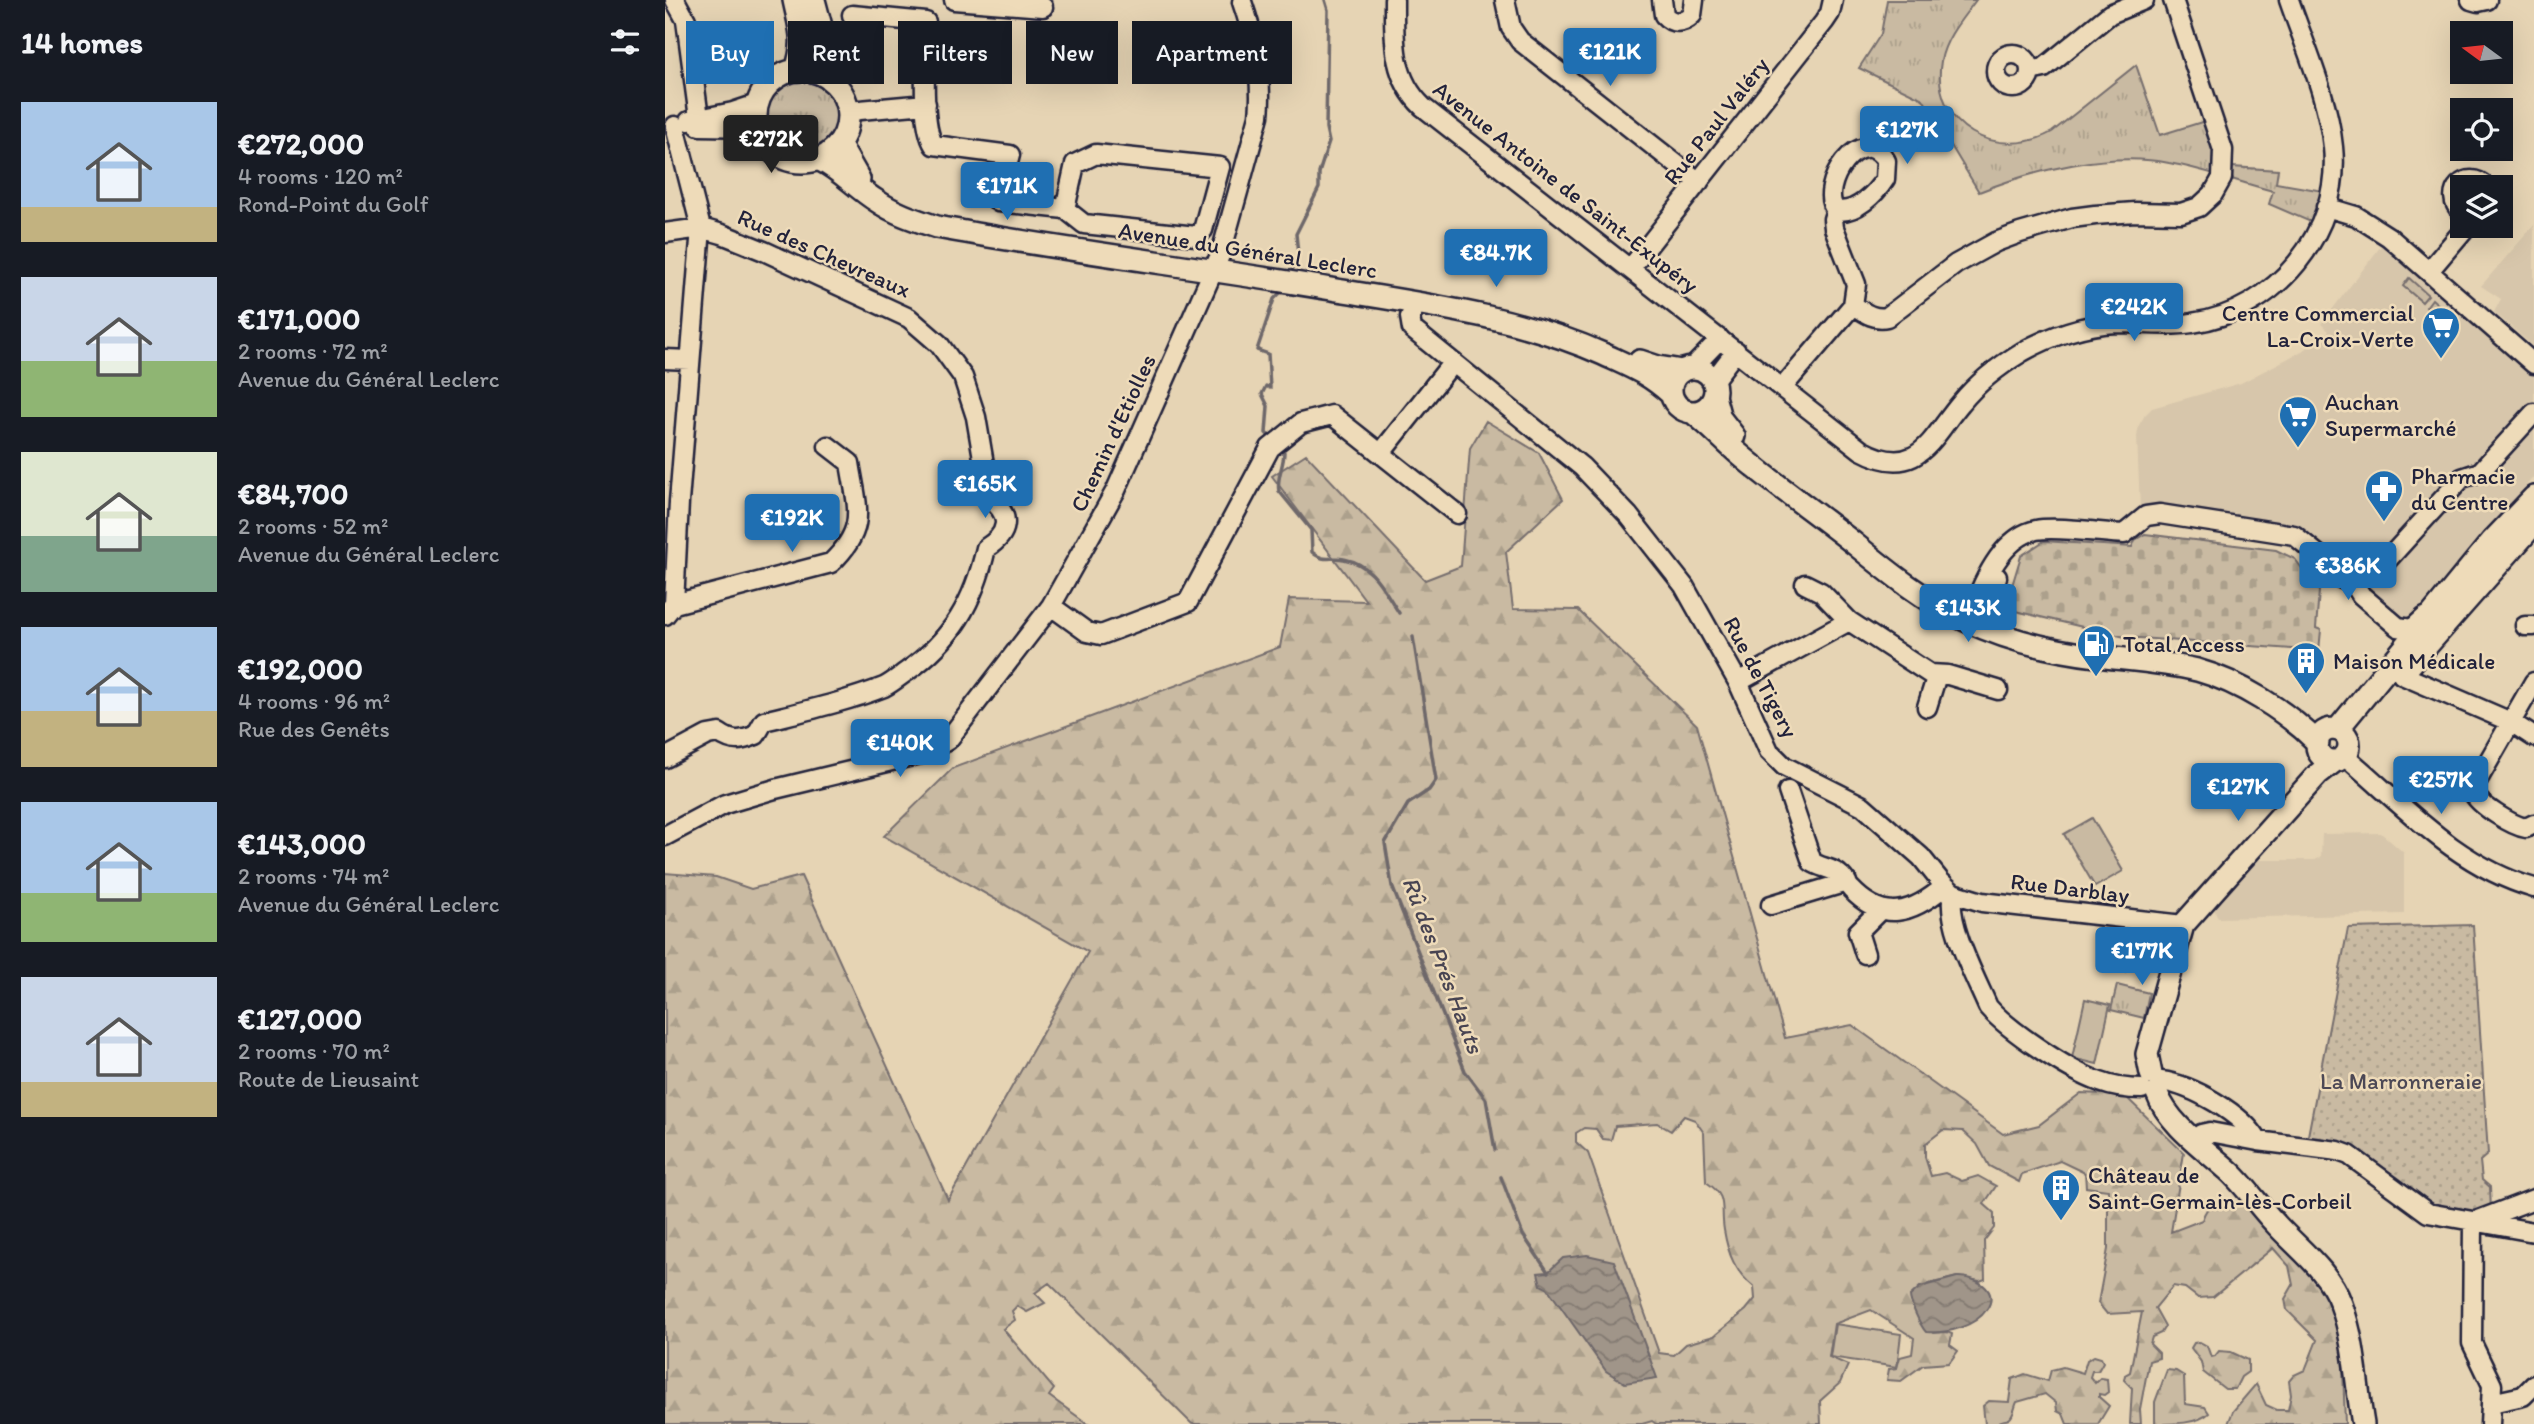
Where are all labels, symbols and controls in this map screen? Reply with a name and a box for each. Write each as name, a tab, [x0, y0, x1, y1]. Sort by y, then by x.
chip: Buy	[686, 21, 774, 84]
chip: Rent	[788, 21, 884, 84]
chip: Filters	[898, 21, 1012, 84]
chip: New	[1026, 21, 1118, 84]
chip: Apartment	[1132, 21, 1292, 84]
north arrow	[2450, 21, 2513, 84]
map controls	[2450, 21, 2513, 238]
icon: filters	[606, 23, 644, 61]
text: 14 homes	[21, 24, 143, 61]
pin: €121K	[1561, 28, 1659, 88]
text: €121K	[1579, 37, 1641, 65]
street label: Rue Paul Valéry	[1657, 51, 1775, 190]
street label: Avenue Antoine de Saint-Exupéry	[1428, 75, 1704, 299]
button: locate	[2450, 98, 2513, 161]
pin: €127K	[1858, 106, 1956, 166]
text: €127K	[1876, 115, 1938, 143]
pin: €272K	[722, 116, 820, 175]
text: €272K	[739, 124, 803, 152]
text: €272,000	[238, 125, 364, 162]
icon: home	[77, 130, 161, 214]
text: 4 rooms · 120 m²	[238, 162, 403, 190]
pin: €171K	[958, 162, 1056, 222]
text: €171K	[977, 171, 1037, 199]
button: layers	[2450, 175, 2513, 238]
text: Rond-Point du Golf	[238, 190, 429, 218]
street label: Rue des Chevreaux	[733, 202, 915, 304]
street label: Avenue du Général Leclerc	[1117, 216, 1380, 284]
pin: €84.7K	[1439, 230, 1553, 289]
text: €84.7K	[1460, 238, 1532, 266]
pin: €242K	[2085, 284, 2183, 343]
text: €242K	[2101, 292, 2167, 320]
place label: Centre Commercial La-Croix-Verte	[2222, 299, 2414, 353]
text: €171,000	[238, 300, 360, 337]
icon: home	[77, 305, 161, 389]
supermarket icon: Centre Commercial La-Croix-Verte	[2420, 305, 2462, 360]
text: 2 rooms · 72 m²	[238, 337, 388, 365]
street label: Chemin d'Etiolles	[1064, 350, 1162, 516]
text: Avenue du Général Leclerc	[238, 365, 500, 393]
place label: Auchan Supermarché	[2325, 388, 2457, 442]
supermarket icon: Auchan Supermarché	[2277, 394, 2319, 449]
pin: €165K	[936, 461, 1034, 520]
place label: Pharmacie du Centre	[2411, 462, 2515, 516]
pharmacy icon: Pharmacie du Centre	[2363, 468, 2405, 523]
text: €165K	[954, 469, 1016, 497]
text: €84,700	[238, 475, 349, 512]
icon: home	[77, 480, 161, 564]
pin: €192K	[743, 494, 841, 554]
text: €192K	[761, 503, 823, 531]
text: 2 rooms · 52 m²	[238, 512, 388, 540]
text: Avenue du Général Leclerc	[238, 540, 500, 568]
pin: €386K	[2299, 542, 2397, 602]
text: €386K	[2315, 551, 2381, 579]
pin: €143K	[1919, 584, 2017, 644]
text: €143K	[1936, 593, 2000, 621]
street label: Rue de Tigery	[1717, 612, 1805, 742]
fuel station icon: Total Access	[2075, 623, 2117, 678]
place label: Total Access	[2123, 630, 2245, 658]
building icon: Maison Médicale	[2285, 640, 2327, 695]
place label: Maison Médicale	[2333, 647, 2495, 675]
text: €192,000	[238, 650, 363, 687]
icon: home	[77, 655, 161, 739]
text: 4 rooms · 96 m²	[238, 687, 390, 715]
text: Rue des Genêts	[238, 715, 390, 743]
pin: €140K	[851, 720, 949, 779]
text: €140K	[867, 728, 933, 756]
pin: €257K	[2392, 756, 2490, 816]
pin: €127K	[2189, 764, 2287, 823]
text: €257K	[2409, 765, 2473, 793]
text: €127K	[2207, 772, 2269, 800]
text: €143,000	[238, 825, 366, 862]
icon: home	[77, 830, 161, 914]
text: 2 rooms · 74 m²	[238, 862, 390, 890]
street label: Rue Darblay	[2009, 867, 2131, 909]
water label: Rû des Prés Hauts	[1396, 873, 1491, 1058]
text: Avenue du Général Leclerc	[238, 890, 500, 918]
pin: €177K	[2093, 928, 2191, 987]
text: €177K	[2111, 936, 2173, 964]
text: €127,000	[238, 1000, 362, 1037]
icon: home	[77, 1005, 161, 1089]
text: 2 rooms · 70 m²	[238, 1037, 390, 1065]
text: Route de Lieusaint	[238, 1065, 419, 1093]
park label: La Marronneraie	[2320, 1067, 2482, 1095]
place label: Château de Saint-Germain-lès-Corbeil	[2088, 1161, 2352, 1215]
building icon: Château de Saint-Germain-lès-Corbeil	[2040, 1167, 2082, 1222]

